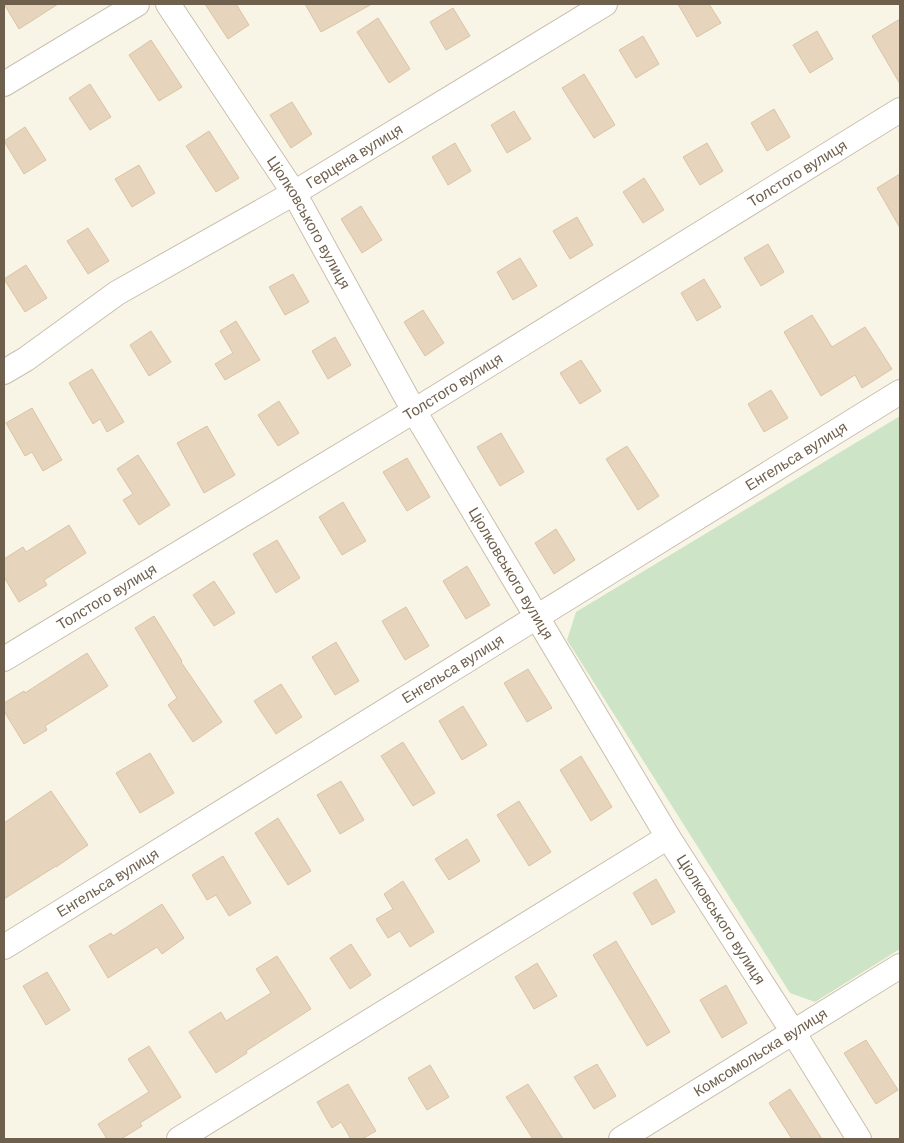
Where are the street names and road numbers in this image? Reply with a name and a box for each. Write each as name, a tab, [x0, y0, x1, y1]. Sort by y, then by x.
street label: Герцена вулиця	[302, 119, 407, 193]
street label: Толстого вулиця	[744, 135, 851, 212]
street label: Ціолковського вулиця	[262, 152, 355, 293]
street label: Толстого вулиця	[399, 348, 506, 425]
street label: Енгельса вулиця	[742, 417, 851, 495]
street label: Ціолковського вулиця	[464, 503, 558, 643]
street label: Толстого вулиця	[53, 559, 160, 635]
street label: Енгельса вулиця	[398, 630, 508, 708]
street label: Енгельса вулиця	[53, 844, 162, 922]
street label: Ціолковського вулиця	[672, 851, 770, 988]
street label: Комсомольска вулиця	[690, 1004, 831, 1102]

